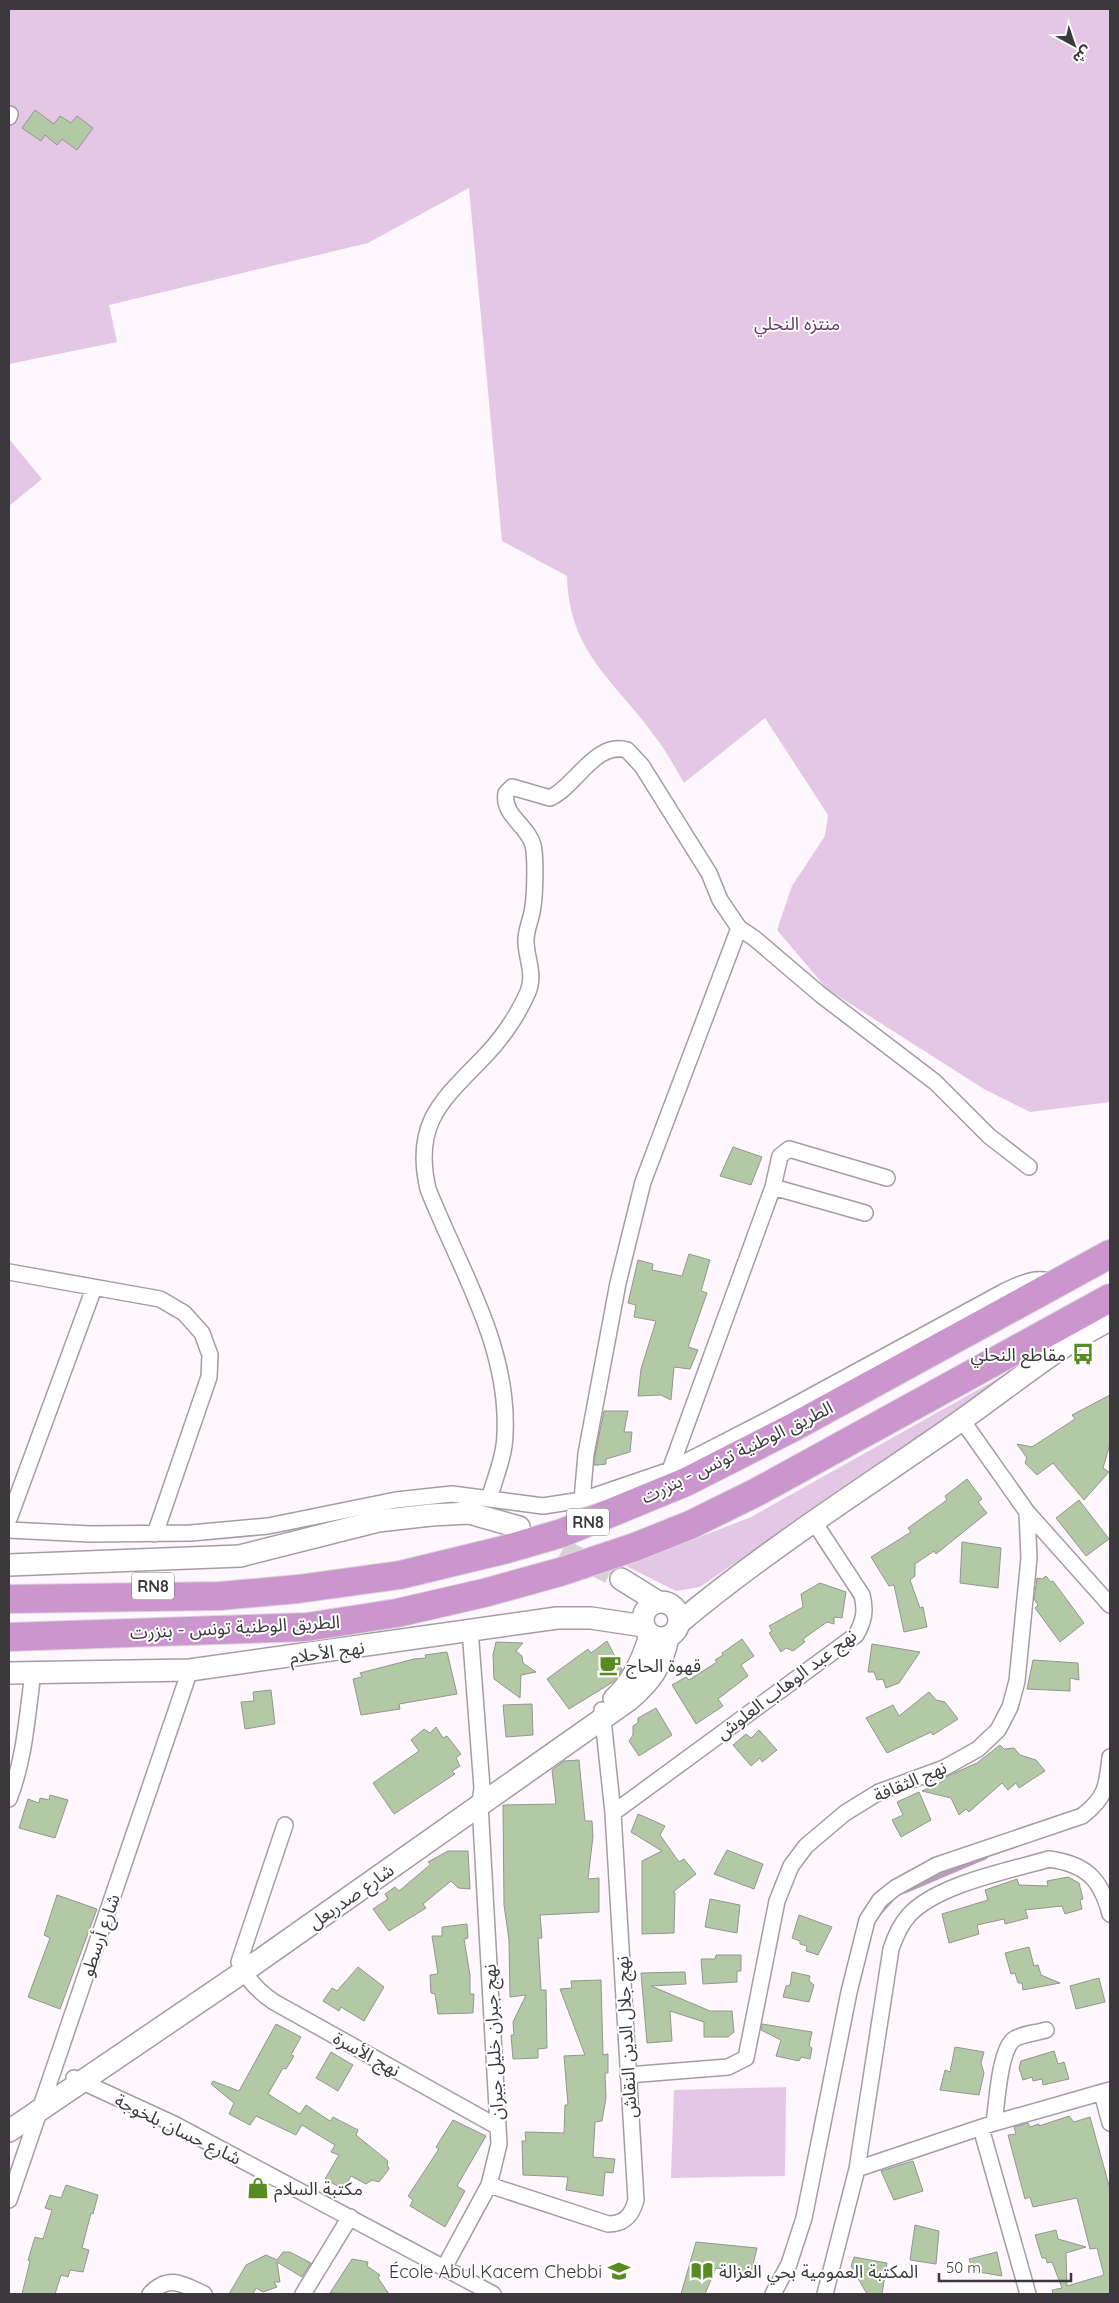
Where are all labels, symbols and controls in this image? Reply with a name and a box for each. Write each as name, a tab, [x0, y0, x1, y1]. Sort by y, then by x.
north arrow	[1049, 20, 1099, 70]
text: ش	[1069, 42, 1095, 68]
park label: منتزه النحلي	[754, 312, 840, 337]
bus stop icon: مقاطع النحلي	[1070, 1341, 1096, 1367]
place label: مقاطع النحلي	[970, 1343, 1066, 1369]
street label: الطريق الوطنية تونس - بنزرت	[637, 1396, 837, 1508]
road number: RN8	[567, 1508, 609, 1535]
road number: RN8	[132, 1572, 174, 1600]
street label: الطريق الوطنية تونس - بنزرت	[129, 1610, 341, 1644]
street label: نهج عبد الوهاب العلوش	[711, 1624, 862, 1746]
street label: نهج الأحلام	[288, 1635, 366, 1672]
cafe icon: قهوة الحاج	[597, 1652, 623, 1678]
place label: قهوة الحاج	[626, 1654, 701, 1679]
street label: نهج الثقافة	[870, 1755, 951, 1809]
street label: شارع صدربعل	[304, 1858, 400, 1936]
street label: شارع أرسطو	[75, 1891, 128, 1980]
street label: نهج جلال الدين النقاش	[610, 1955, 644, 2119]
street label: نهج جبران خليل جبران	[477, 1963, 511, 2121]
street label: نهج الأسرة	[328, 2026, 405, 2084]
street label: شارع حسان بلخوجة	[110, 2088, 245, 2172]
shop icon: مكتبة السلام	[245, 2175, 271, 2201]
place label: مكتبة السلام	[274, 2177, 363, 2203]
scale bar	[939, 2250, 1072, 2282]
school or university icon: École Abul Kacem Chebbi	[606, 2258, 632, 2284]
library icon: المكتبة العمومية بحي الغزالة	[689, 2258, 715, 2284]
text: 50 m	[946, 2258, 981, 2277]
place label: École Abul Kacem Chebbi	[389, 2260, 602, 2283]
place label: المكتبة العمومية بحي الغزالة	[719, 2260, 918, 2285]

